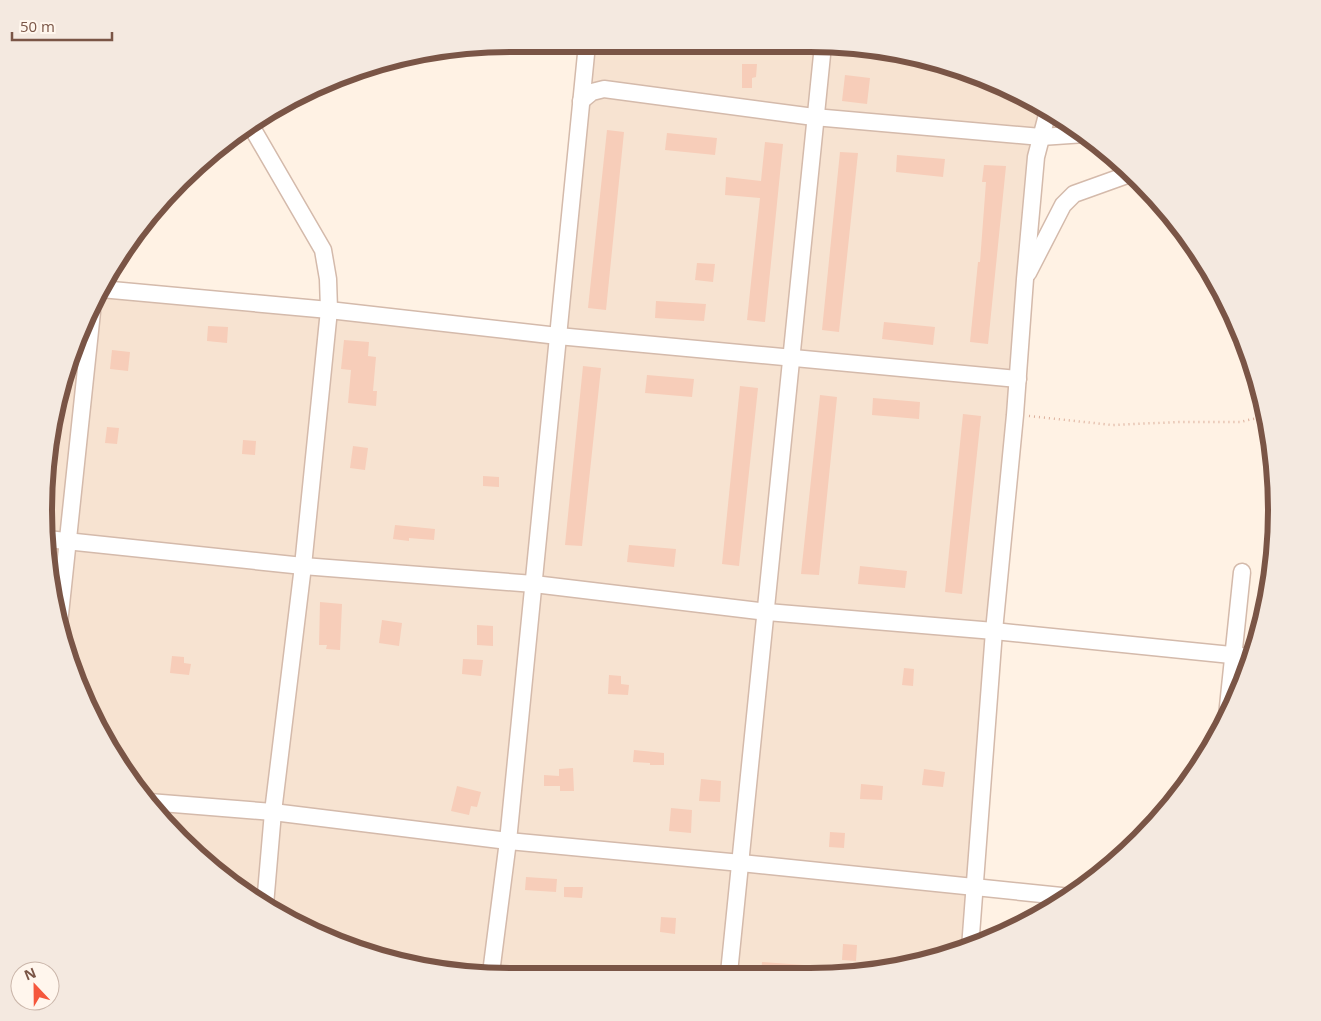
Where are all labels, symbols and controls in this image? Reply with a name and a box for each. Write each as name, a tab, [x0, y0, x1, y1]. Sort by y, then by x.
scale bar	[12, 10, 112, 42]
text: 50 m	[20, 16, 55, 36]
north arrow	[10, 961, 60, 1011]
text: N	[21, 963, 39, 984]

